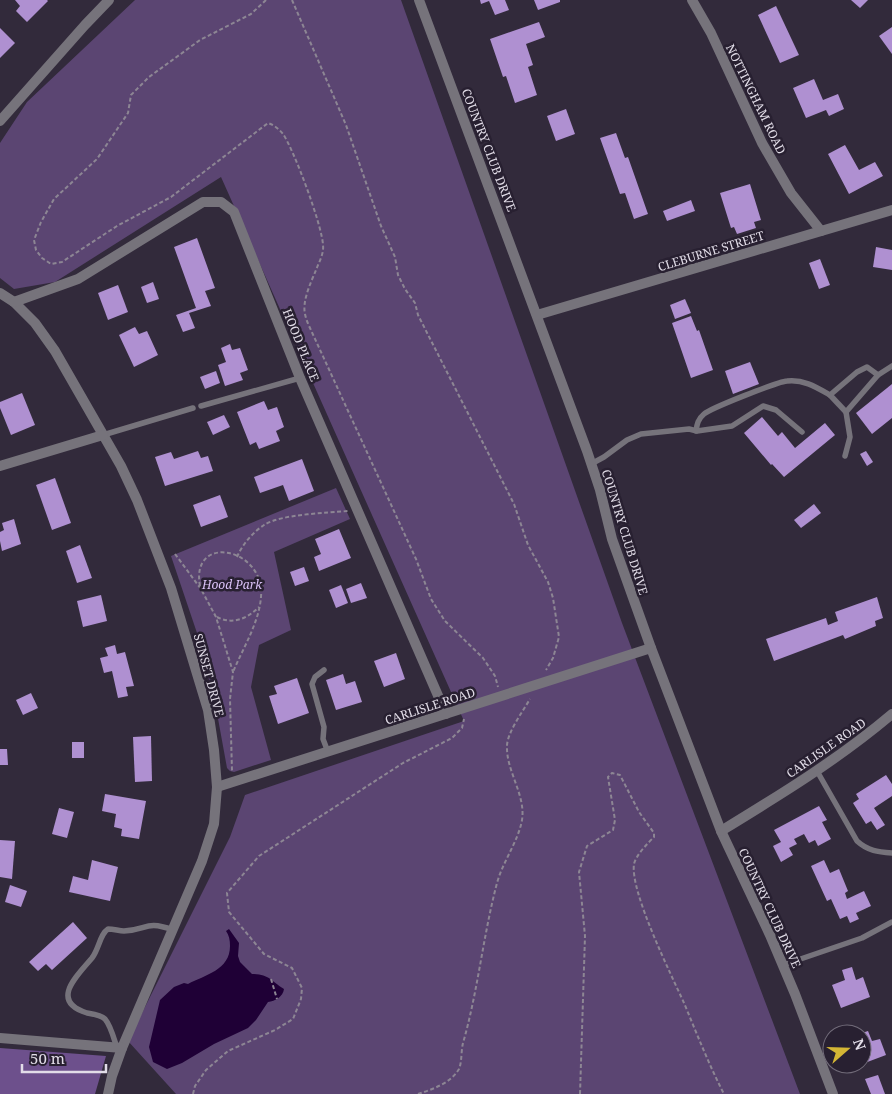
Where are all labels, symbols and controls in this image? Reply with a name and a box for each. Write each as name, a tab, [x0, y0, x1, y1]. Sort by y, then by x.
street label: NOTTINGHAM ROAD	[722, 41, 790, 157]
street label: COUNTRY CLUB DRIVE	[458, 86, 520, 214]
street label: CLEBURNE STREET	[656, 227, 767, 275]
street label: HOOD PLACE	[279, 306, 323, 384]
street label: COUNTRY CLUB DRIVE	[598, 467, 652, 597]
park label: Hood Park	[201, 576, 263, 593]
street label: SUNSET DRIVE	[190, 632, 228, 718]
street label: CARLISLE ROAD	[383, 683, 477, 729]
street label: CARLISLE ROAD	[783, 714, 869, 782]
street label: COUNTRY CLUB DRIVE	[735, 845, 805, 971]
north arrow	[822, 1024, 872, 1074]
text: N	[849, 1036, 871, 1053]
scale bar	[22, 1042, 106, 1074]
text: 50 m	[30, 1048, 65, 1068]

